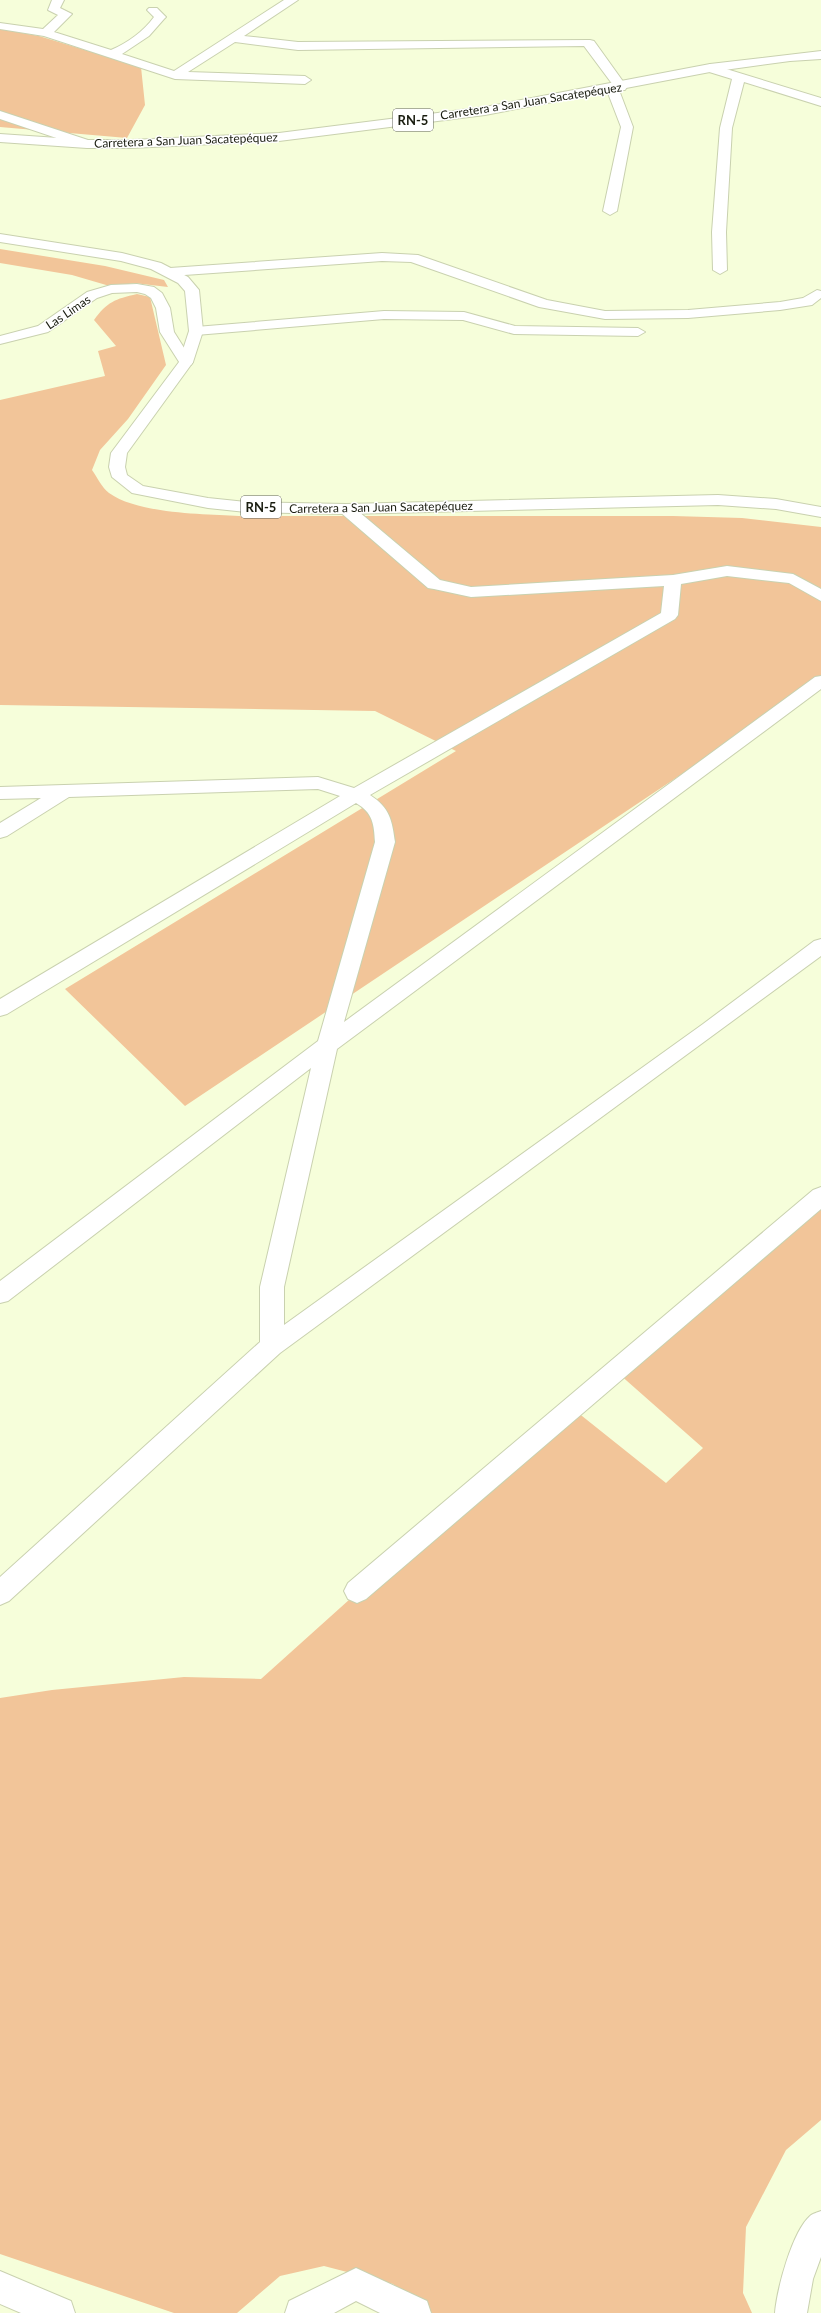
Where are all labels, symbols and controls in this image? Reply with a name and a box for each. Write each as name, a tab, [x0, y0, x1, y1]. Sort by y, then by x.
street label: Carretera a San Juan Sacatepéquez	[439, 79, 623, 123]
road number: RN-5	[393, 109, 433, 131]
street label: Carretera a San Juan Sacatepéquez	[94, 129, 279, 151]
street label: Las Limas	[43, 292, 93, 332]
road number: RN-5	[241, 496, 281, 518]
street label: Carretera a San Juan Sacatepéquez	[289, 498, 474, 516]

